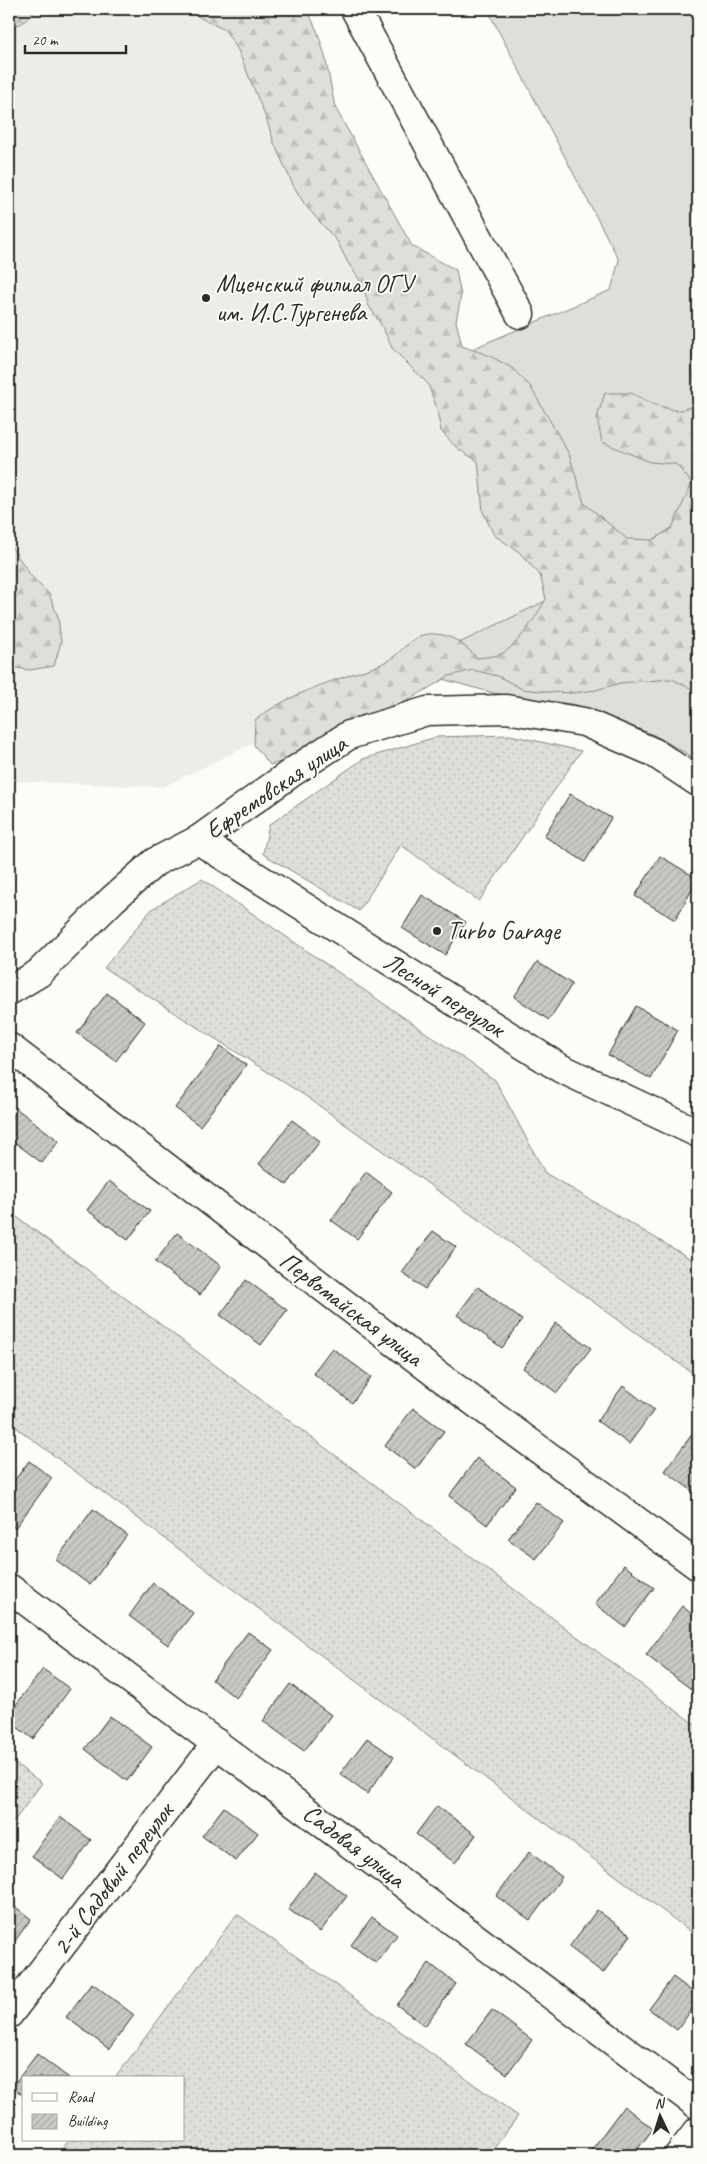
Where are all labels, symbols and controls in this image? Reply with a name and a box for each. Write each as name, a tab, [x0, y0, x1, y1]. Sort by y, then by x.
scale bar	[25, 22, 126, 54]
text: 20 m	[32, 31, 59, 50]
place label: Мценский филиал ОГУ им. И.С.Тургенева	[216, 268, 417, 329]
marker: Мценский филиал ОГУ им. И.С.Тургенева	[200, 292, 212, 304]
street label: Ефремовская улица	[199, 727, 355, 846]
place label: Turbo Garage	[447, 915, 562, 947]
marker: Turbo Garage	[431, 925, 443, 937]
street label: Лесной переулок	[378, 945, 513, 1046]
street label: Первомайская улица	[273, 1245, 431, 1375]
street label: 2-й Садовый переулок	[45, 1794, 182, 1962]
street label: Садовая улица	[296, 1797, 413, 1896]
legend	[22, 2076, 185, 2142]
text: Road	[68, 2088, 95, 2107]
north arrow	[634, 2092, 684, 2142]
text: N	[654, 2095, 666, 2112]
text: Building	[68, 2112, 108, 2131]

